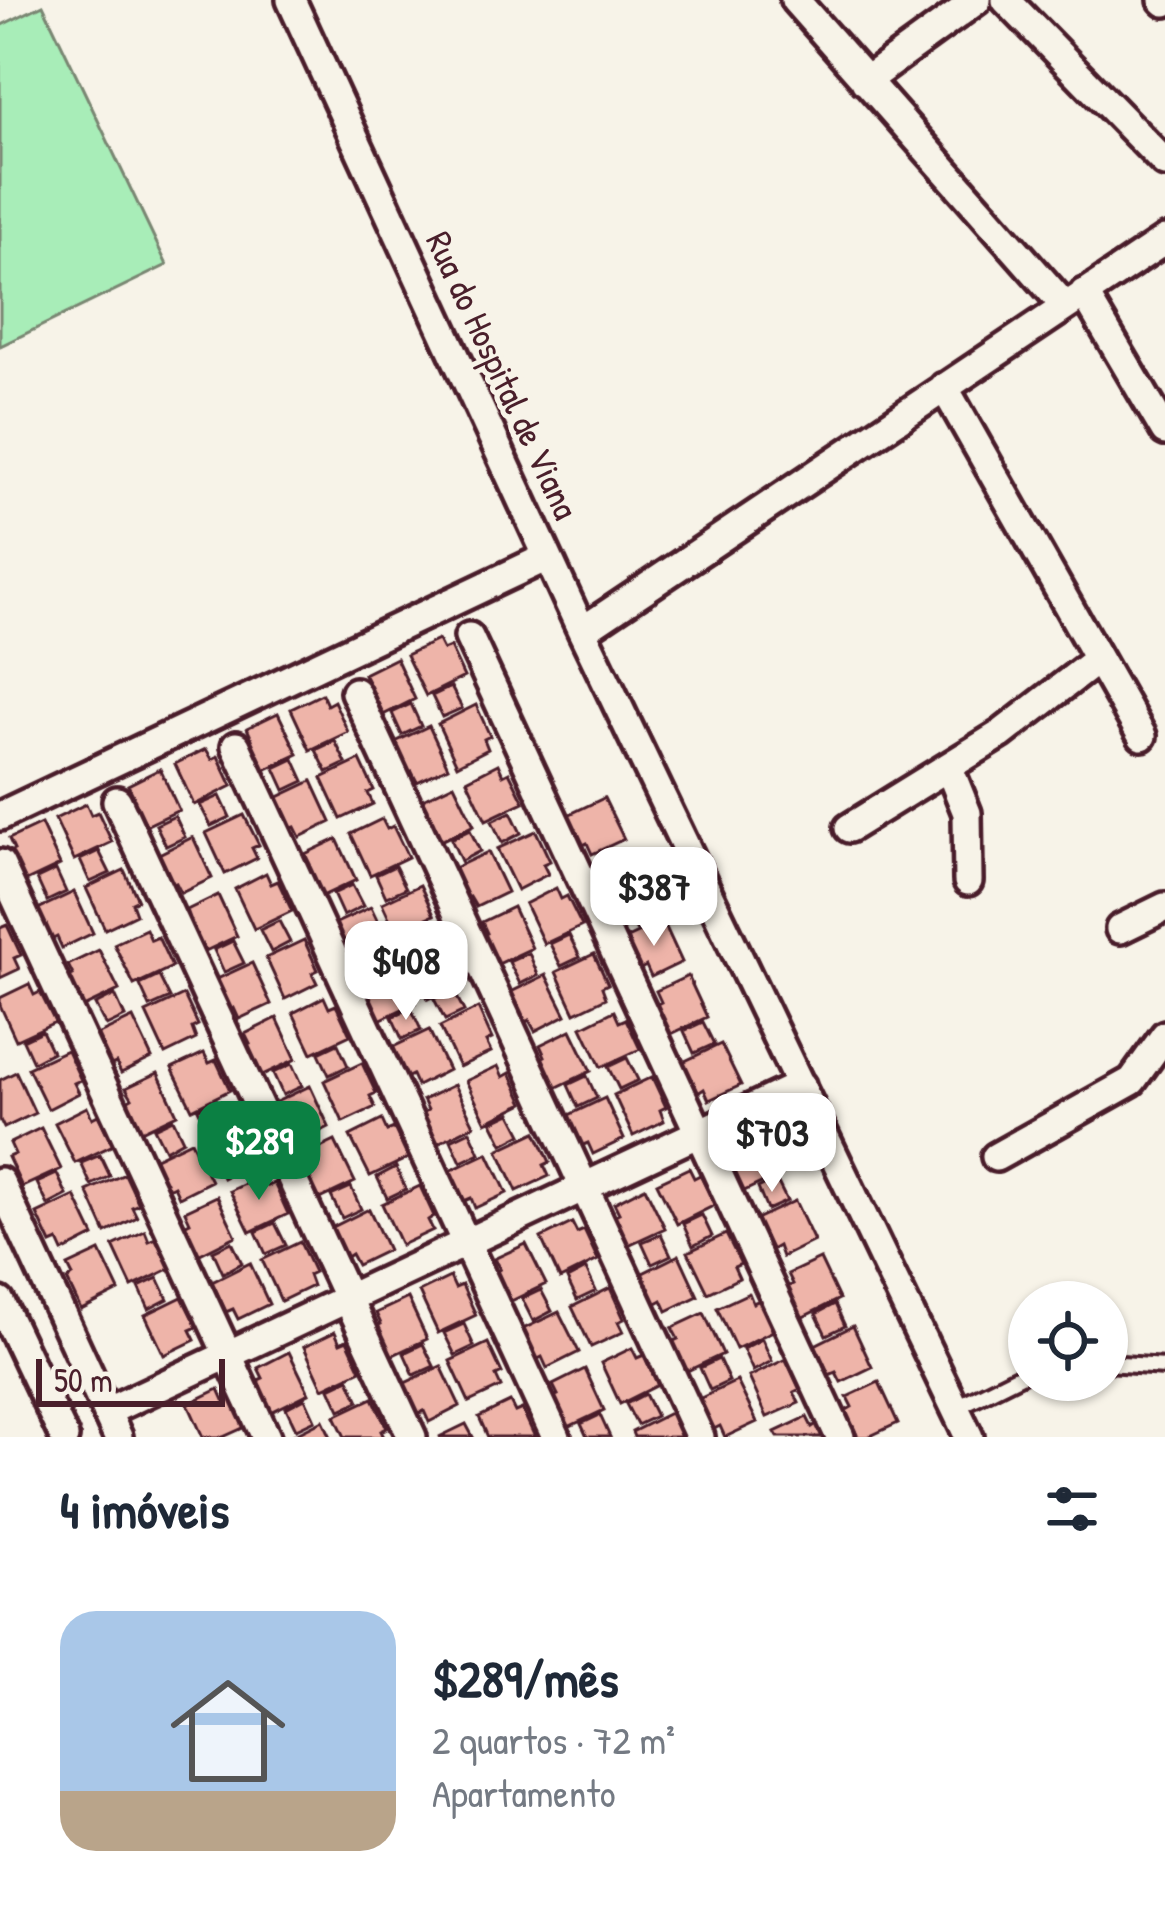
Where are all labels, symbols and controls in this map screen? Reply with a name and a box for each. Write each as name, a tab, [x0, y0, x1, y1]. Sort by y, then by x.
street label: Rua do Hospital de Viana	[415, 223, 592, 527]
pin: $387	[583, 847, 725, 949]
text: $387	[617, 859, 691, 912]
pin: $408	[335, 921, 477, 1023]
text: $408	[372, 933, 440, 986]
pin: $703	[701, 1093, 843, 1195]
pin: $289	[188, 1101, 330, 1203]
text: $703	[735, 1105, 809, 1158]
text: $289	[224, 1113, 294, 1166]
map controls	[1008, 1281, 1128, 1401]
button: locate	[1008, 1281, 1128, 1401]
scale bar	[36, 1353, 225, 1406]
text: 50 m	[54, 1358, 113, 1402]
text: 4 imóveis	[60, 1475, 229, 1544]
icon: filters	[1039, 1476, 1105, 1542]
text: $289/mês	[432, 1644, 619, 1713]
icon: home	[156, 1659, 300, 1803]
text: 2 quartos · 72 m²	[432, 1713, 675, 1766]
text: Apartamento	[432, 1766, 616, 1819]

